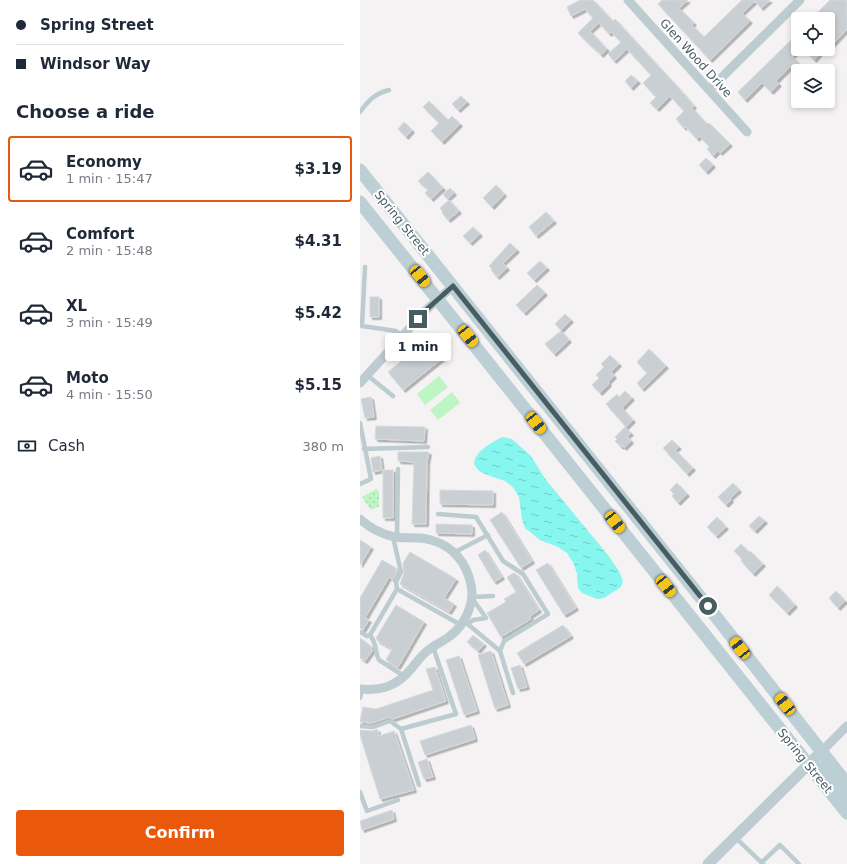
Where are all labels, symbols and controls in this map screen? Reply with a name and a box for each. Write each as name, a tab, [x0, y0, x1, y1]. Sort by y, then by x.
map controls	[791, 12, 835, 108]
button: locate	[791, 12, 835, 56]
text: Spring Street	[40, 16, 154, 34]
street label: Glen Wood Drive	[657, 16, 735, 100]
text: Windsor Way	[40, 55, 150, 73]
button: layers	[791, 64, 835, 108]
text: Choose a ride	[16, 101, 155, 122]
icon: car	[18, 151, 54, 187]
text: Economy	[66, 153, 142, 171]
text: $3.19	[295, 160, 342, 178]
text: 1 min · 15:47	[66, 171, 153, 186]
street label: Spring Street	[372, 188, 432, 258]
icon: car	[18, 223, 54, 259]
text: Comfort	[66, 225, 134, 243]
text: $4.31	[295, 232, 342, 250]
text: 2 min · 15:48	[66, 243, 153, 258]
car	[408, 263, 432, 289]
icon: car	[18, 295, 54, 331]
text: XL	[66, 297, 87, 315]
text: $5.42	[295, 304, 342, 322]
route end	[409, 310, 427, 328]
text: 3 min · 15:49	[66, 315, 153, 330]
car	[456, 323, 480, 349]
callout: 1 min	[385, 333, 451, 361]
text: 1 min	[398, 339, 438, 354]
icon: car	[18, 367, 54, 403]
text: Moto	[66, 369, 109, 387]
text: $5.15	[295, 376, 342, 394]
text: 4 min · 15:50	[66, 387, 153, 402]
car	[524, 410, 548, 436]
icon: cash	[16, 435, 38, 457]
text: Cash	[48, 437, 85, 455]
text: 380 m	[302, 439, 344, 454]
car	[603, 509, 627, 535]
car	[654, 573, 678, 599]
route start	[699, 597, 717, 615]
car	[728, 635, 752, 661]
car	[773, 691, 797, 717]
street label: Spring Street	[775, 726, 835, 796]
button: Confirm	[16, 810, 344, 856]

